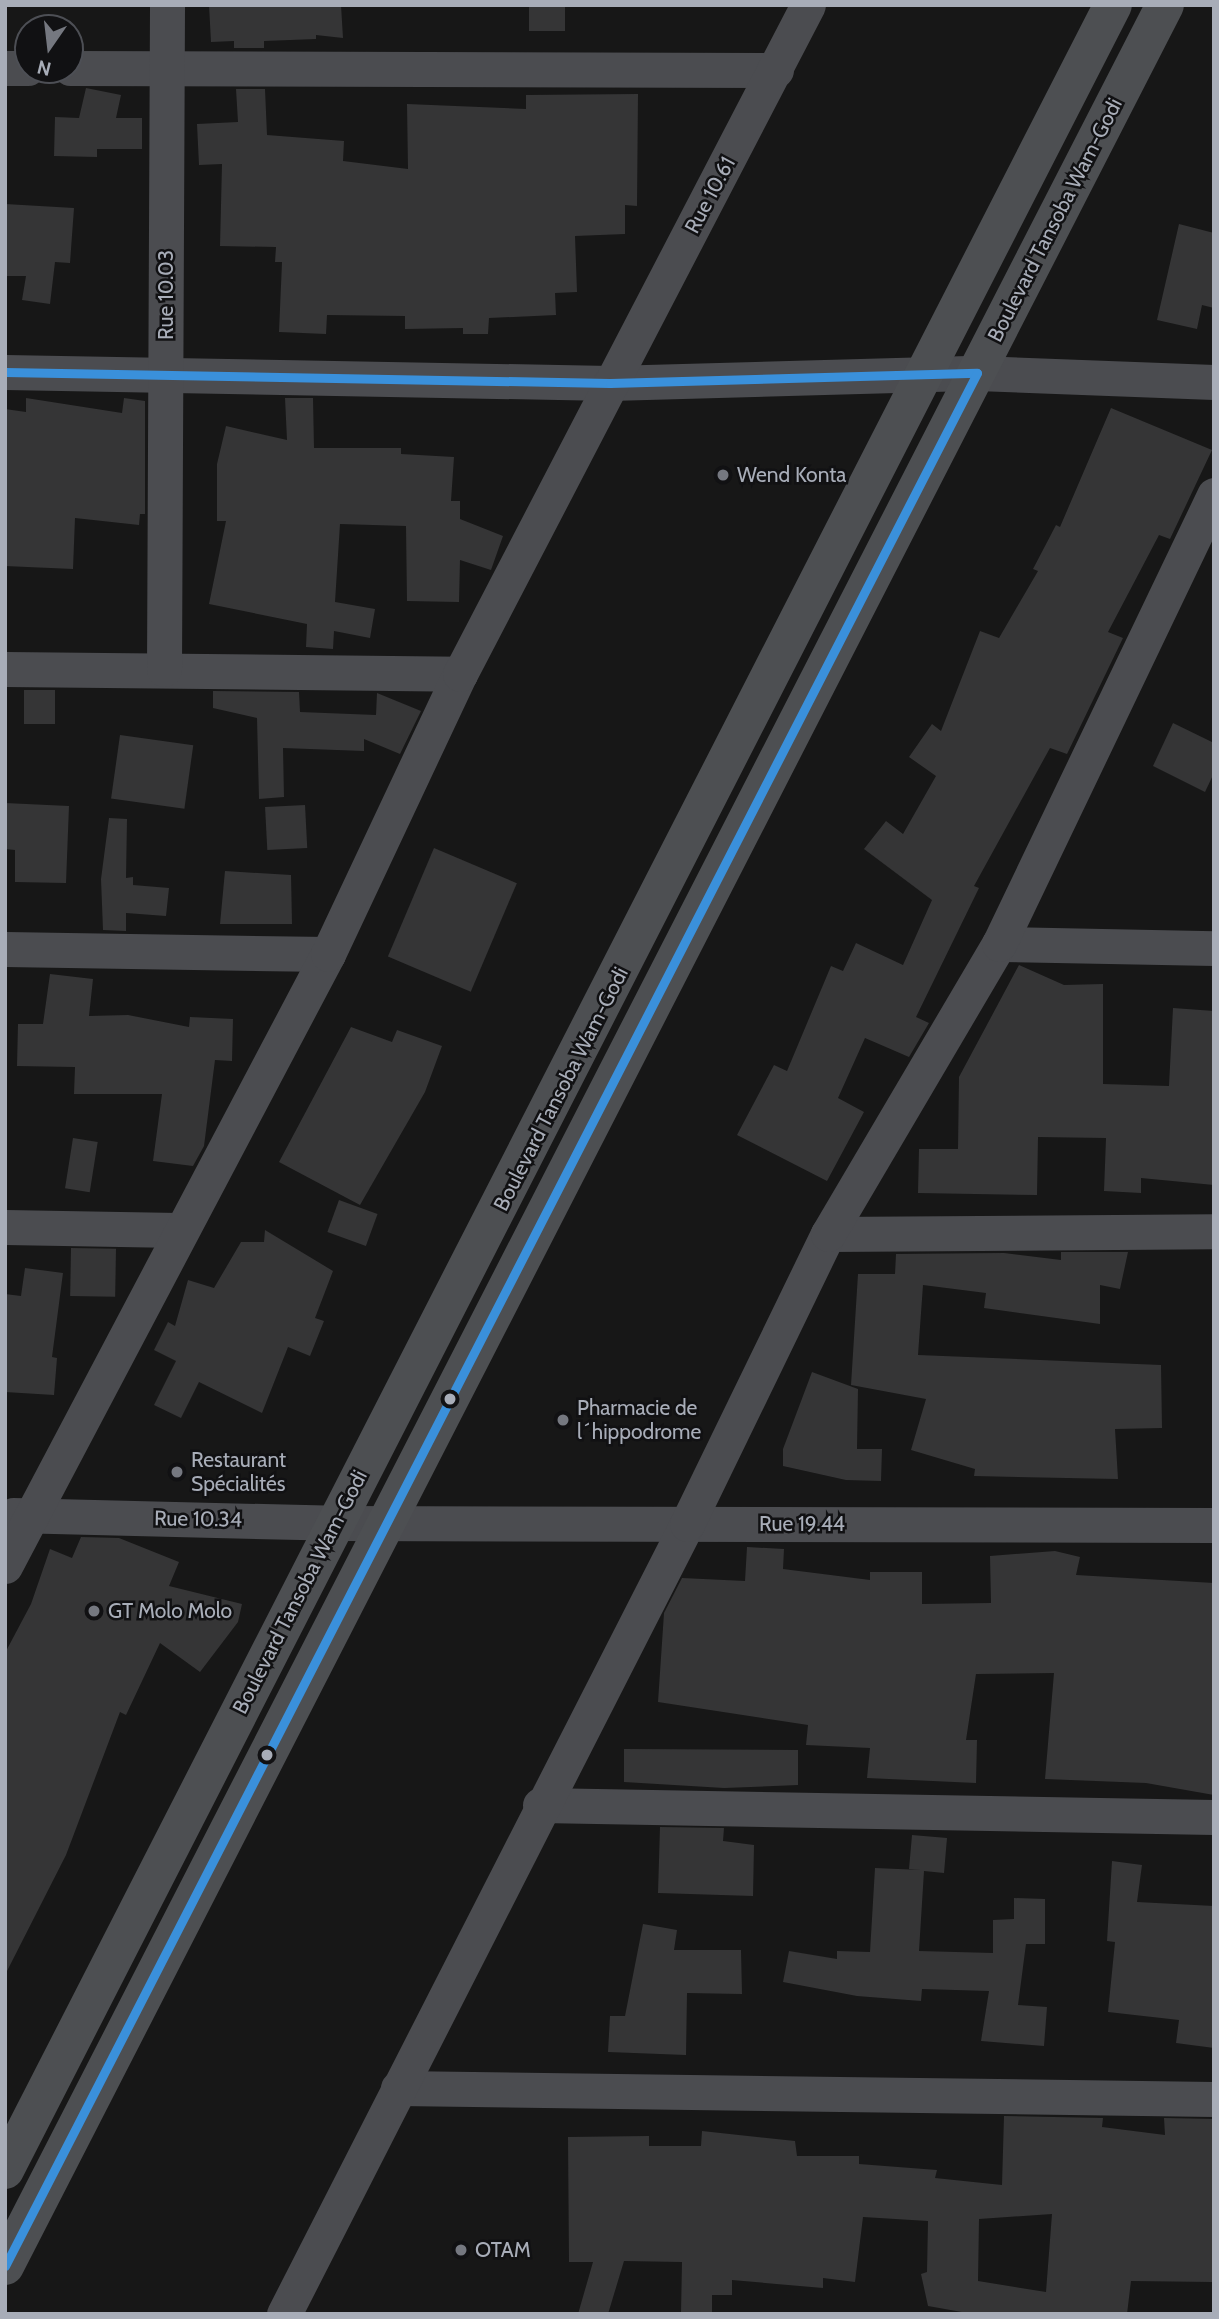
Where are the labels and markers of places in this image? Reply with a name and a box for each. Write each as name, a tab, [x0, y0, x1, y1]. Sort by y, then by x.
place label: Wend Konta	[737, 462, 846, 488]
marker: Wend Konta	[715, 467, 731, 483]
unlabelled marker	[443, 1392, 457, 1406]
place label: Pharmacie de l´hippodrome	[577, 1395, 701, 1445]
marker: Pharmacie de l´hippodrome	[555, 1412, 571, 1428]
place label: Restaurant Spécialités	[191, 1447, 286, 1497]
marker: Restaurant Spécialités	[169, 1464, 185, 1480]
place label: GT Molo Molo	[108, 1598, 232, 1624]
marker: GT Molo Molo	[86, 1603, 102, 1619]
unlabelled marker	[260, 1748, 274, 1762]
place label: OTAM	[475, 2237, 531, 2263]
marker: OTAM	[453, 2242, 469, 2258]

